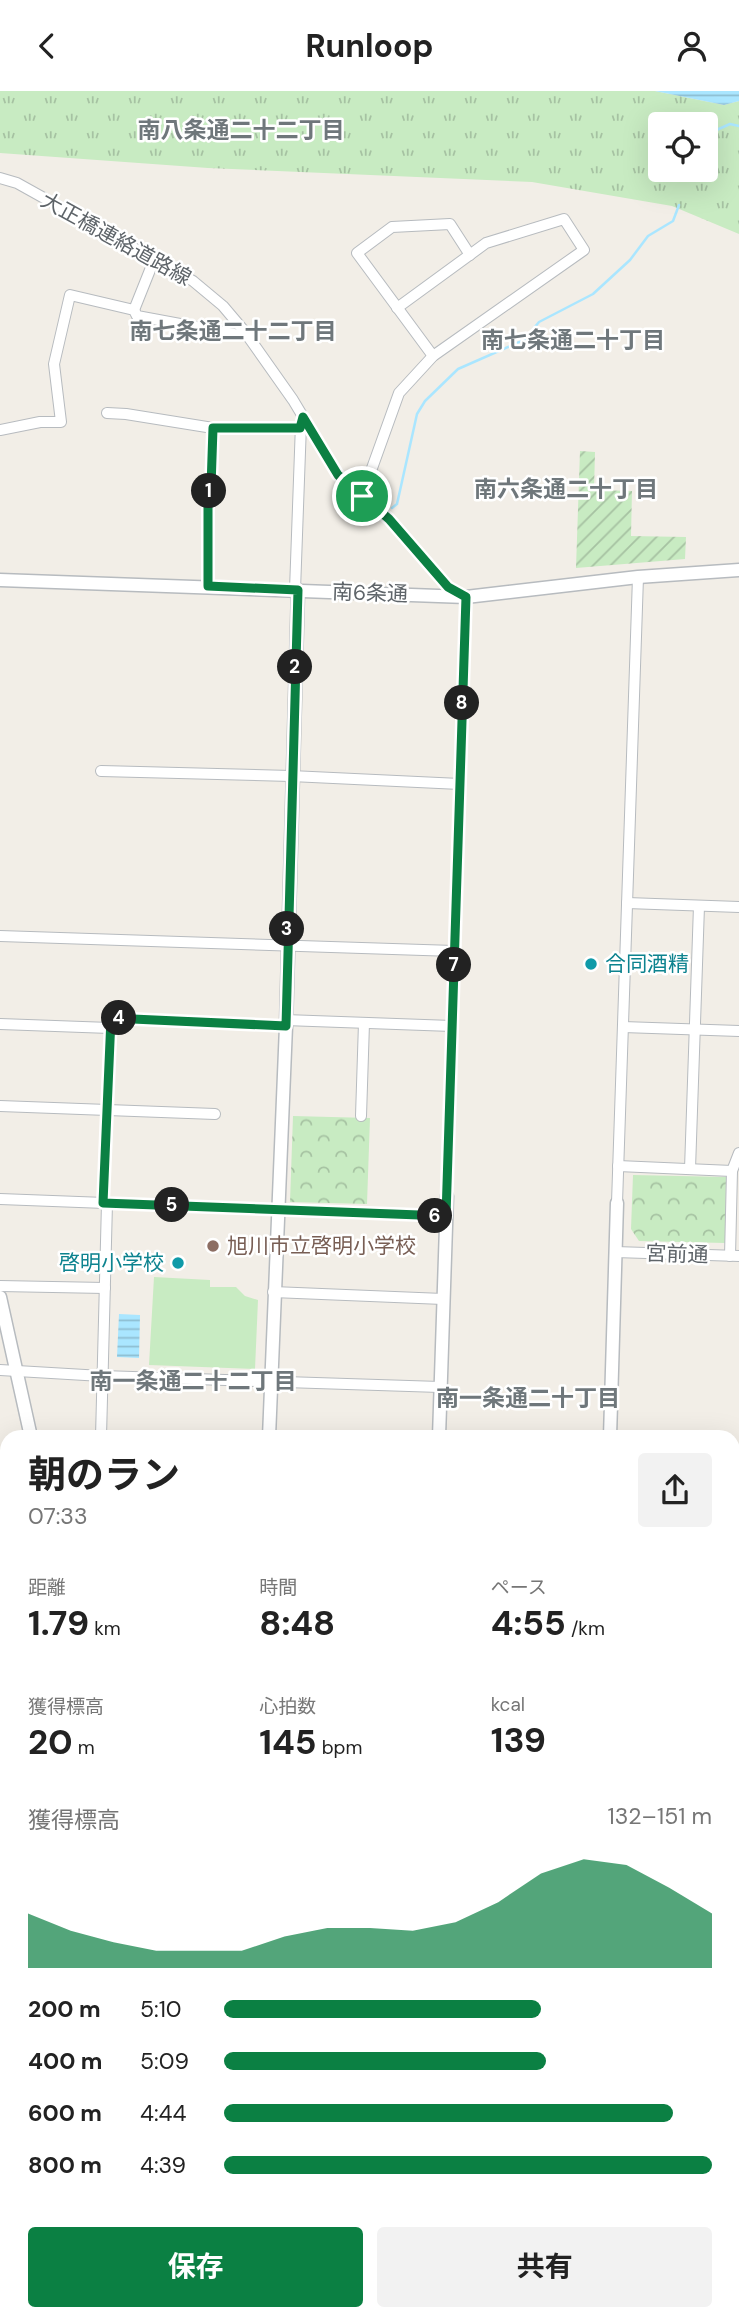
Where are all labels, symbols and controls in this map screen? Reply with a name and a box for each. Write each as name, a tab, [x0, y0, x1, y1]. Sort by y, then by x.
text: Runloop	[305, 25, 434, 67]
icon: back	[28, 27, 66, 65]
icon: person	[673, 27, 711, 65]
map controls	[648, 112, 718, 182]
button: locate	[648, 112, 718, 182]
district label: 南八条通二十二丁目	[138, 115, 345, 145]
street label: 大正橋連絡道路線	[36, 186, 196, 292]
district label: 南七条通二十二丁目	[130, 316, 337, 346]
district label: 南七条通二十丁目	[481, 325, 665, 355]
pin	[332, 466, 392, 526]
pin: 1	[192, 473, 227, 509]
district label: 南六条通二十丁目	[474, 474, 658, 504]
icon: arrive	[343, 477, 381, 515]
text: 1	[205, 478, 212, 503]
street label: 南6条通	[331, 578, 409, 608]
pin: 2	[278, 649, 312, 685]
text: 2	[289, 654, 300, 679]
pin: 8	[444, 685, 480, 721]
text: 8	[455, 690, 468, 715]
pin: 3	[270, 911, 304, 947]
text: 3	[281, 916, 292, 941]
pin: 7	[436, 947, 472, 983]
place label: 合同酒精	[605, 950, 689, 978]
text: 7	[448, 952, 459, 977]
marker: 合同酒精	[583, 956, 599, 972]
pin: 4	[102, 1000, 136, 1035]
text: 4	[112, 1005, 125, 1030]
pin: 5	[154, 1187, 190, 1223]
text: 5	[166, 1192, 177, 1217]
pin: 6	[418, 1199, 452, 1233]
text: 6	[428, 1203, 441, 1228]
place label: 旭川市立啓明小学校	[227, 1232, 416, 1260]
marker: 旭川市立啓明小学校	[205, 1238, 221, 1254]
street label: 宮前通	[645, 1239, 709, 1269]
place label: 啓明小学校	[59, 1249, 164, 1277]
marker: 啓明小学校	[170, 1255, 186, 1271]
district label: 南一条通二十二丁目	[90, 1366, 297, 1396]
district label: 南一条通二十丁目	[436, 1383, 620, 1413]
text: 朝のラン	[28, 1450, 180, 1500]
button: share	[638, 1453, 712, 1527]
text: 07:33	[28, 1501, 88, 1531]
text: 距離	[28, 1575, 66, 1600]
text: 時間	[259, 1575, 297, 1600]
text: ペース	[491, 1575, 547, 1600]
text: 1.79	[28, 1600, 89, 1646]
text: 8:48	[259, 1600, 335, 1646]
text: 4:55	[491, 1600, 566, 1646]
text: km	[89, 1616, 121, 1641]
text: /km	[566, 1616, 605, 1641]
text: kcal	[491, 1692, 525, 1717]
text: 獲得標高	[28, 1694, 104, 1719]
text: 心拍数	[259, 1694, 316, 1719]
text: 139	[491, 1717, 546, 1763]
text: 20	[28, 1719, 73, 1765]
text: 145	[259, 1719, 317, 1765]
text: m	[73, 1735, 95, 1760]
text: bpm	[317, 1735, 362, 1760]
text: 132–151 m	[608, 1801, 712, 1831]
text: 獲得標高	[28, 1805, 120, 1835]
text: 200 m	[28, 1994, 101, 2024]
text: 5:10	[140, 1994, 182, 2024]
text: 400 m	[28, 2046, 102, 2076]
text: 5:09	[140, 2046, 189, 2076]
text: 600 m	[28, 2098, 102, 2128]
text: 4:44	[140, 2098, 187, 2128]
text: 800 m	[28, 2150, 102, 2180]
text: 4:39	[140, 2150, 186, 2180]
button: 保存	[28, 2227, 363, 2307]
button: 共有	[377, 2227, 712, 2307]

